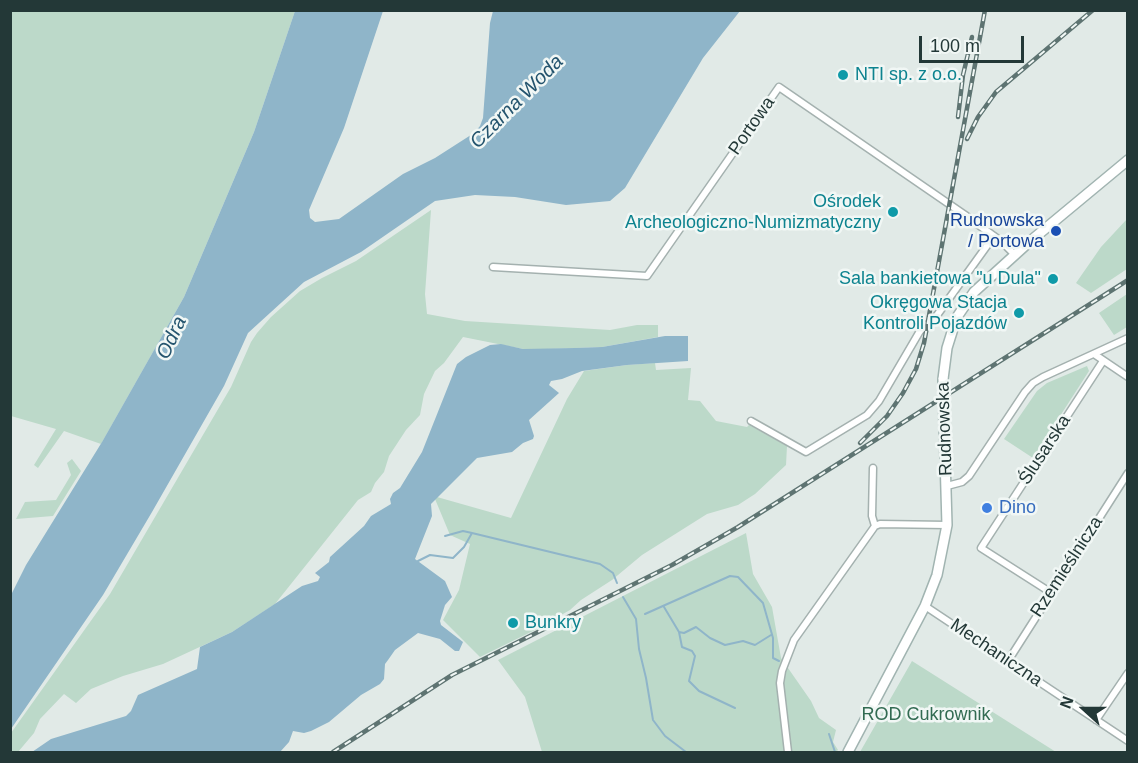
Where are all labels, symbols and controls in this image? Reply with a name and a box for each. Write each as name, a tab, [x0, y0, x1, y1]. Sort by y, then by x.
scale bar	[922, 24, 1027, 62]
text: 100 m	[930, 36, 980, 56]
water label: Czarna Woda	[465, 50, 569, 154]
place label: NTI sp. z o.o.	[855, 64, 962, 86]
marker: NTI sp. z o.o.	[836, 68, 850, 82]
street label: Portowa	[724, 93, 780, 159]
place label: Ośrodek Archeologiczno-Numizmatyczny	[625, 191, 881, 234]
marker: Ośrodek Archeologiczno-Numizmatyczny	[886, 205, 900, 219]
place label: Rudnowska / Portowa	[950, 210, 1044, 252]
marker: Rudnowska / Portowa	[1049, 224, 1063, 238]
place label: Sala bankietowa "u Dula"	[839, 268, 1041, 290]
marker: Sala bankietowa "u Dula"	[1046, 272, 1060, 286]
place label: Okręgowa Stacja Kontroli Pojazdów	[863, 292, 1007, 334]
marker: Okręgowa Stacja Kontroli Pojazdów	[1012, 306, 1026, 320]
water label: Odra	[152, 313, 192, 363]
street label: Rudnowska	[933, 382, 957, 476]
street label: Ślusarska	[1014, 411, 1076, 489]
place label: Dino	[999, 497, 1036, 519]
marker: Dino	[980, 501, 994, 515]
street label: Rzemieślnicza	[1026, 512, 1108, 622]
place label: Bunkry	[525, 612, 581, 634]
street label: Mechaniczna	[946, 614, 1046, 692]
marker: Bunkry	[506, 616, 520, 630]
north arrow	[1054, 679, 1114, 739]
text: N	[1057, 694, 1077, 711]
park label: ROD Cukrownik	[861, 704, 991, 726]

